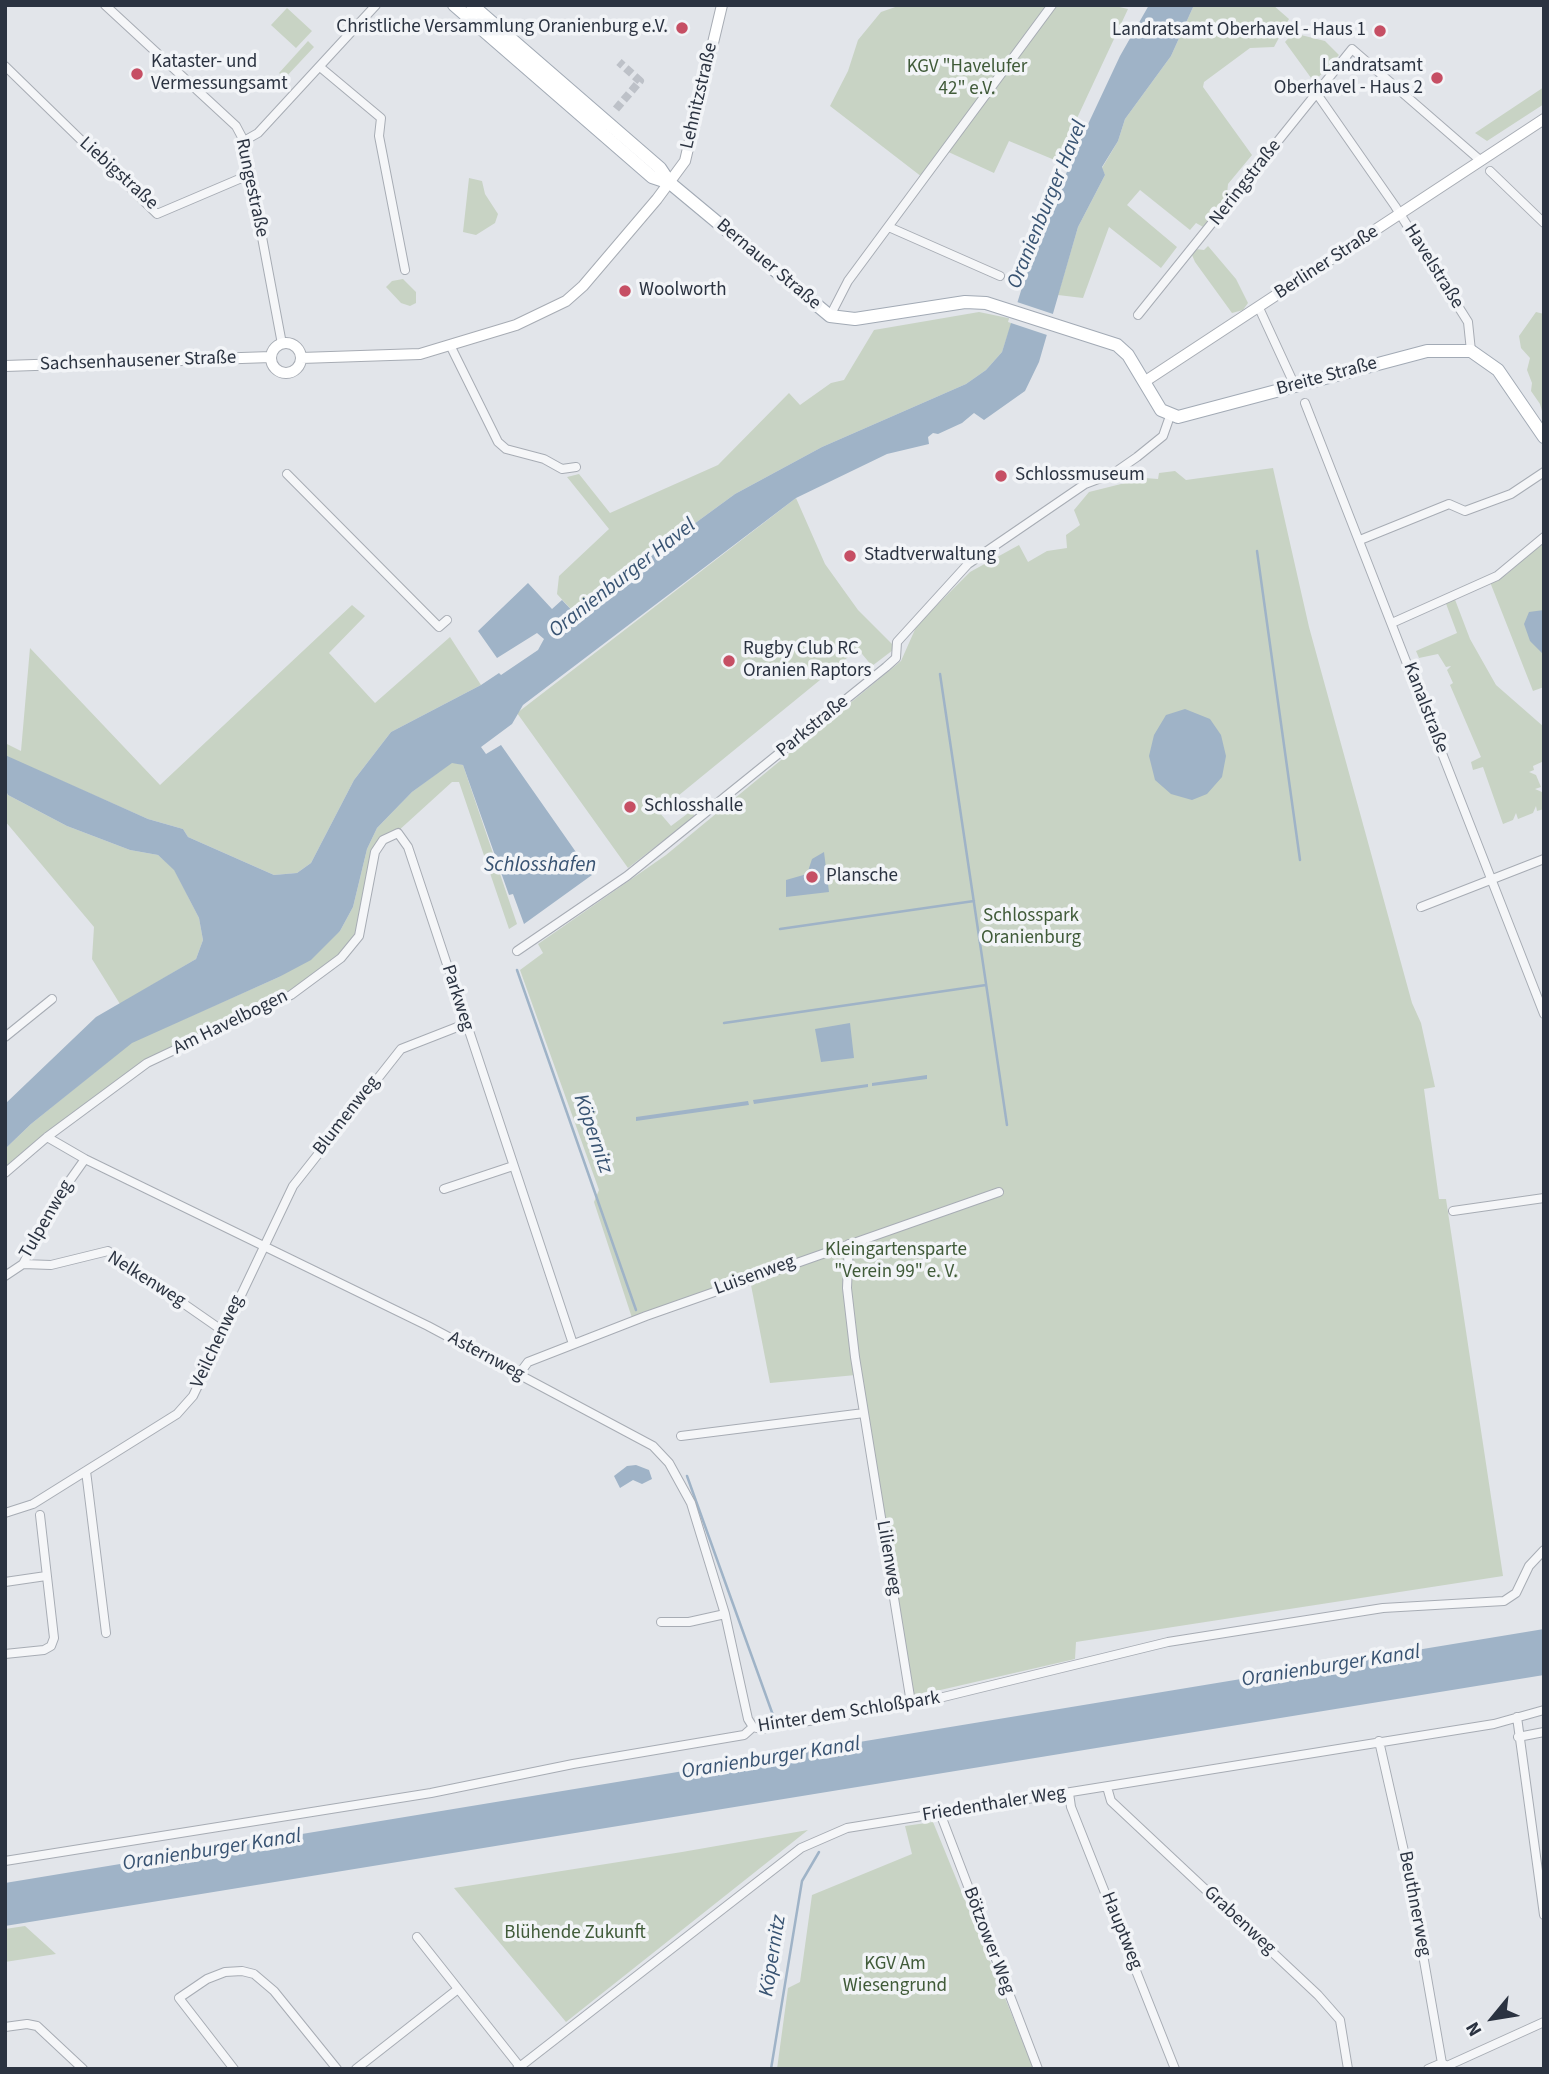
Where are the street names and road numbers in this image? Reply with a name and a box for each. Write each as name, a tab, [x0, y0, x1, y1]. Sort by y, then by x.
street label: Lehnitzstraße	[677, 41, 723, 151]
street label: Liebigstraße	[74, 133, 162, 215]
street label: Neringstraße	[1205, 135, 1287, 231]
street label: Rungestraße	[229, 137, 273, 239]
street label: Bernauer Straße	[711, 215, 825, 315]
street label: Berliner Straße	[1271, 221, 1383, 305]
street label: Havelstraße	[1398, 221, 1468, 313]
street label: Sachsenhausener Straße	[39, 347, 237, 377]
street label: Breite Straße	[1274, 353, 1380, 401]
street label: Kanalstraße	[1397, 659, 1453, 757]
street label: Parkstraße	[773, 691, 853, 763]
street label: Parkweg	[436, 962, 478, 1034]
street label: Am Havelbogen	[170, 985, 292, 1061]
street label: Blumenweg	[309, 1072, 385, 1160]
street label: Tulpenweg	[15, 1177, 79, 1263]
street label: Nelkenweg	[103, 1247, 189, 1313]
street label: Luisenweg	[712, 1251, 798, 1301]
street label: Veilchenweg	[187, 1292, 249, 1392]
street label: Asternweg	[444, 1327, 528, 1387]
street label: Lilienweg	[870, 1519, 906, 1597]
street label: Hinter dem Schloßpark	[756, 1687, 942, 1739]
street label: Friedenthaler Weg	[921, 1782, 1067, 1828]
street label: Beuthnerweg	[1393, 1849, 1435, 1959]
street label: Grabenweg	[1198, 1882, 1280, 1960]
street label: Bötzower Weg	[957, 1884, 1019, 1998]
street label: Hauptweg	[1095, 1889, 1147, 1973]

